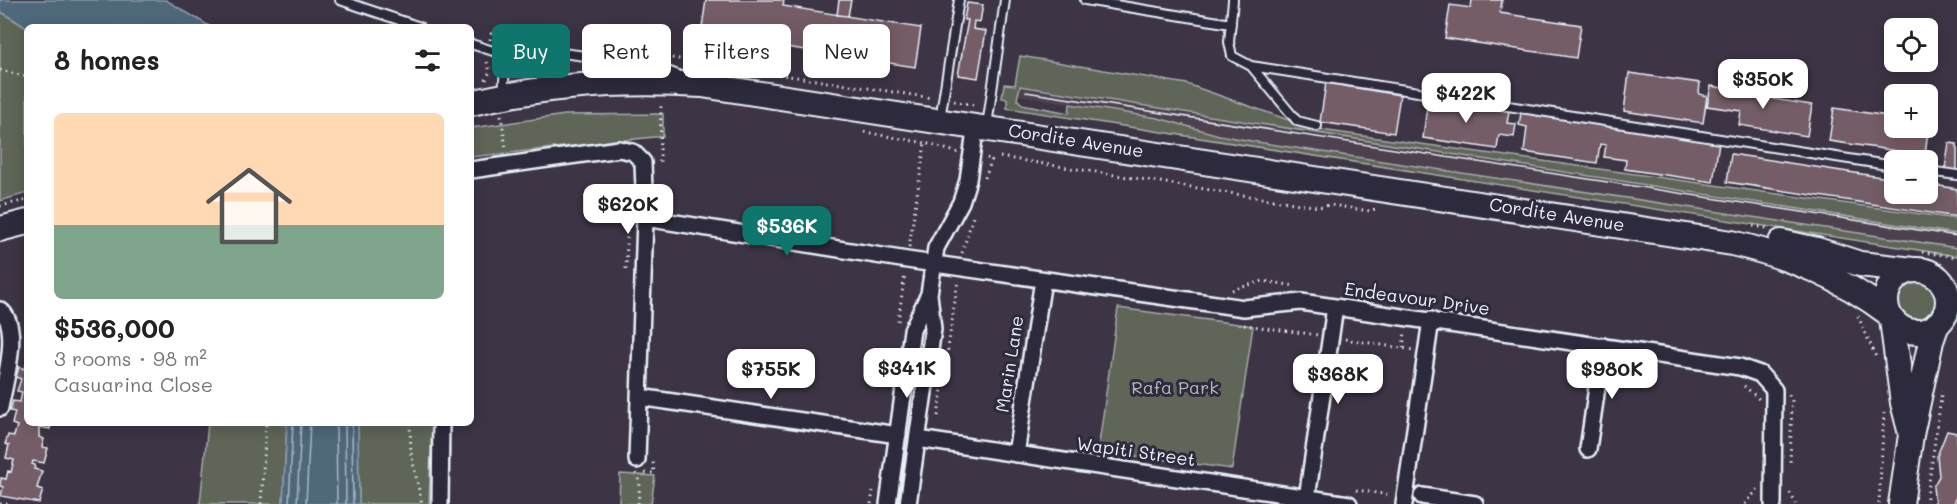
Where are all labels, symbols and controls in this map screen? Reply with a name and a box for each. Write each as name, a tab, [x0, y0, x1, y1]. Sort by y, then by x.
map controls	[1884, 18, 1938, 204]
button: locate	[1884, 18, 1938, 72]
chip: Buy	[492, 24, 570, 78]
chip: Rent	[582, 24, 671, 78]
chip: Filters	[683, 24, 791, 78]
chip: New	[803, 24, 890, 78]
text: 8 homes	[54, 43, 160, 77]
icon: filters	[411, 44, 444, 77]
pin: $350K	[1721, 59, 1805, 110]
text: $350K	[1732, 65, 1794, 91]
pin: $422K	[1424, 73, 1508, 124]
text: $422K	[1436, 79, 1496, 105]
button: +	[1884, 84, 1938, 138]
street label: Cordite Avenue	[1007, 117, 1145, 163]
button: −	[1884, 150, 1938, 204]
icon: home	[195, 152, 303, 260]
pin: $620K	[586, 184, 670, 235]
text: $620K	[597, 190, 659, 216]
street label: Cordite Avenue	[1488, 191, 1626, 237]
pin: $536K	[745, 206, 829, 257]
text: $536K	[756, 212, 818, 238]
street label: Endeavour Drive	[1343, 276, 1491, 320]
text: $536,000	[54, 311, 175, 345]
street label: Marin Lane	[990, 314, 1029, 414]
text: 3 rooms · 98 m²	[54, 345, 207, 371]
pin: $341K	[865, 348, 949, 399]
pin: $755K	[729, 349, 813, 400]
pin: $980K	[1570, 349, 1654, 400]
text: $341K	[877, 354, 937, 380]
pin: $368K	[1296, 354, 1380, 405]
text: $755K	[741, 355, 801, 381]
text: $980K	[1581, 355, 1643, 381]
text: $368K	[1307, 360, 1369, 386]
text: Casuarina Close	[54, 371, 213, 397]
park label: Rafa Park	[1131, 375, 1219, 399]
street label: Wapiti Street	[1075, 431, 1197, 471]

